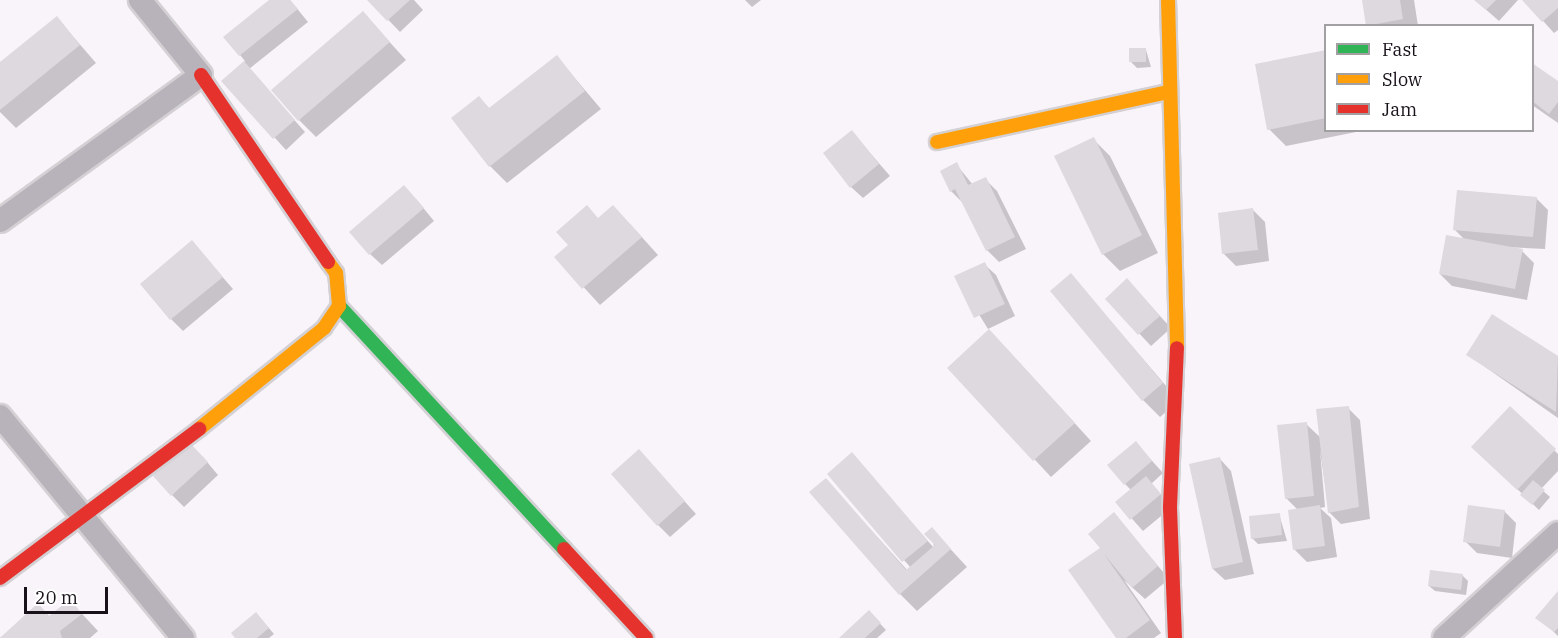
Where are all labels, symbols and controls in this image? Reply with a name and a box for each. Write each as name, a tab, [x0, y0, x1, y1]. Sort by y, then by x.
legend	[1324, 24, 1534, 132]
text: Fast	[1382, 38, 1417, 61]
text: Slow	[1382, 68, 1422, 91]
text: Jam	[1382, 98, 1417, 121]
scale bar	[27, 575, 111, 613]
text: 20 m	[35, 586, 78, 609]

